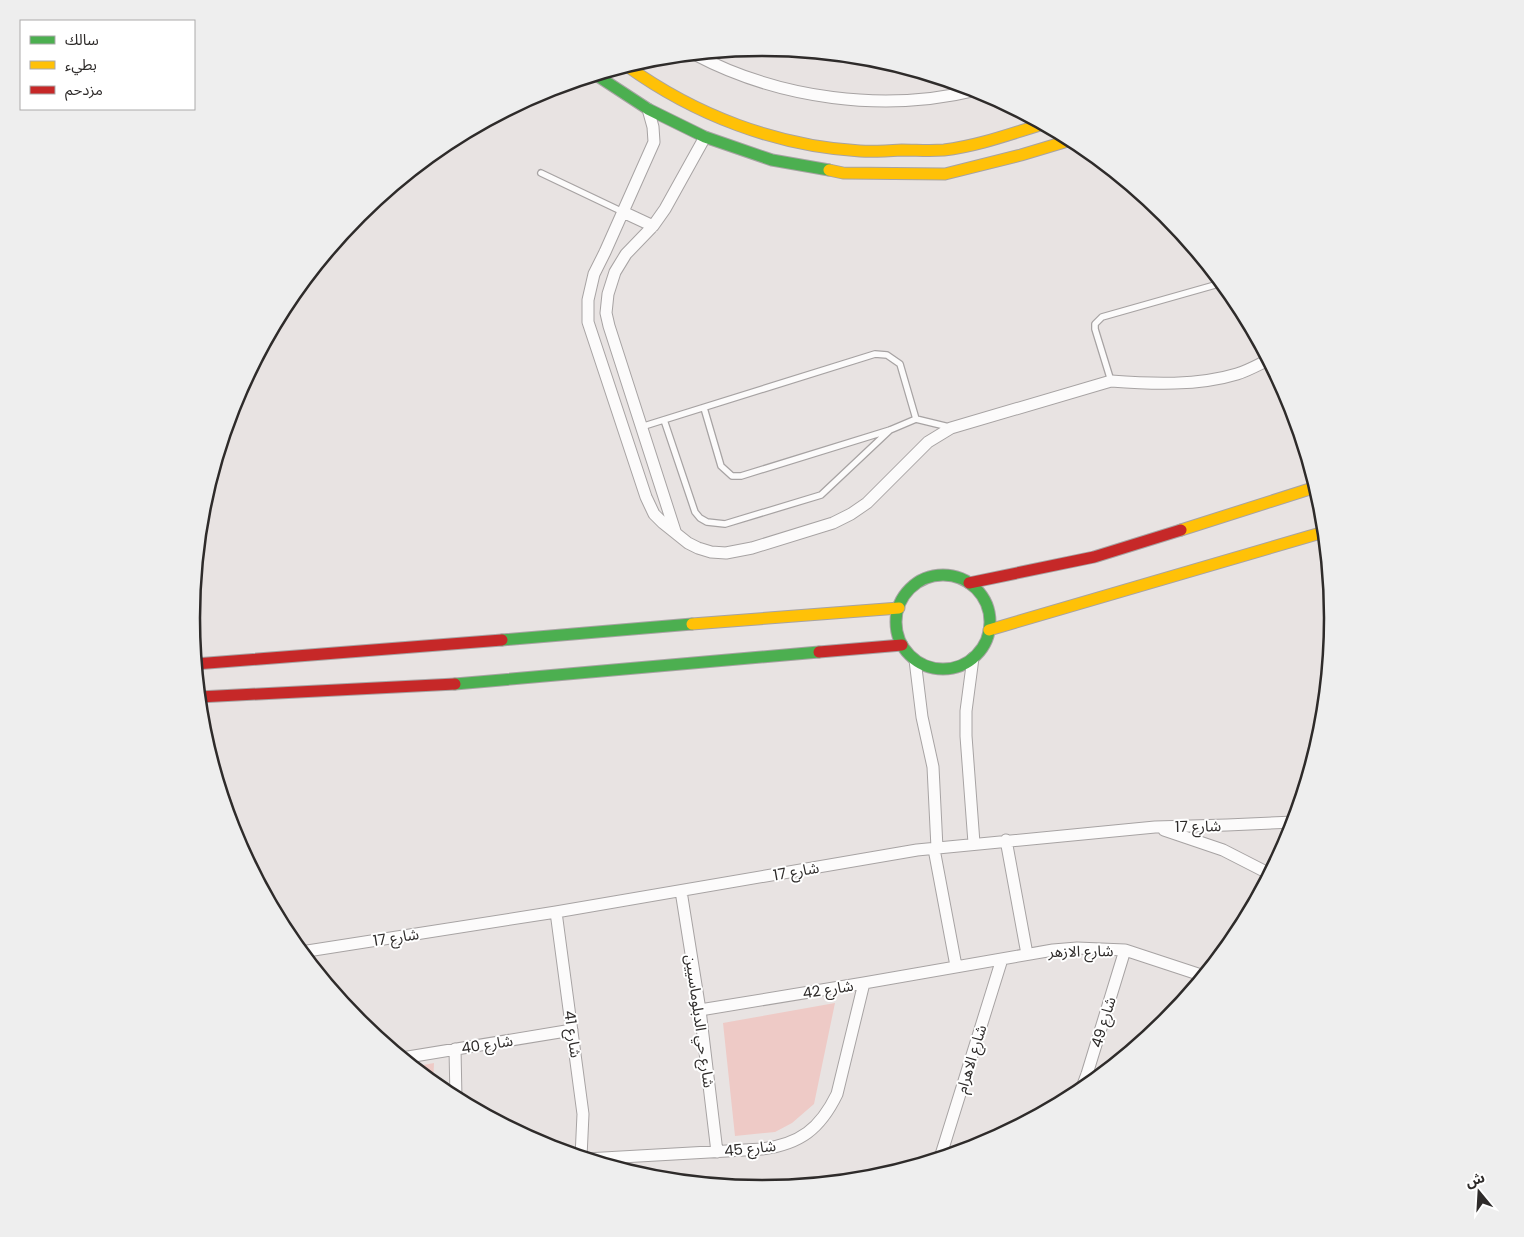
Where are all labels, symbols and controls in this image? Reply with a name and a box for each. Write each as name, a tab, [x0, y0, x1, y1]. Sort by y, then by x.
legend	[20, 20, 195, 110]
text: سالك	[65, 29, 99, 50]
text: بطيء	[65, 54, 97, 76]
text: مزدحم	[65, 79, 103, 101]
street label: شارع 17	[1175, 815, 1222, 839]
street label: شارع 17	[771, 857, 821, 887]
street label: شارع 17	[372, 923, 421, 953]
street label: شارع الازهر	[1047, 940, 1114, 964]
street label: شارع حي الدبلوماسيين	[678, 953, 720, 1089]
street label: شارع 42	[801, 975, 856, 1005]
street label: شارع 49	[1085, 994, 1123, 1051]
street label: شارع 41	[557, 1009, 587, 1059]
street label: شارع الاهرام	[951, 1022, 993, 1096]
street label: شارع 40	[460, 1030, 515, 1060]
street label: شارع 45	[723, 1135, 777, 1163]
north arrow	[1454, 1167, 1504, 1217]
text: ش	[1463, 1167, 1487, 1192]

